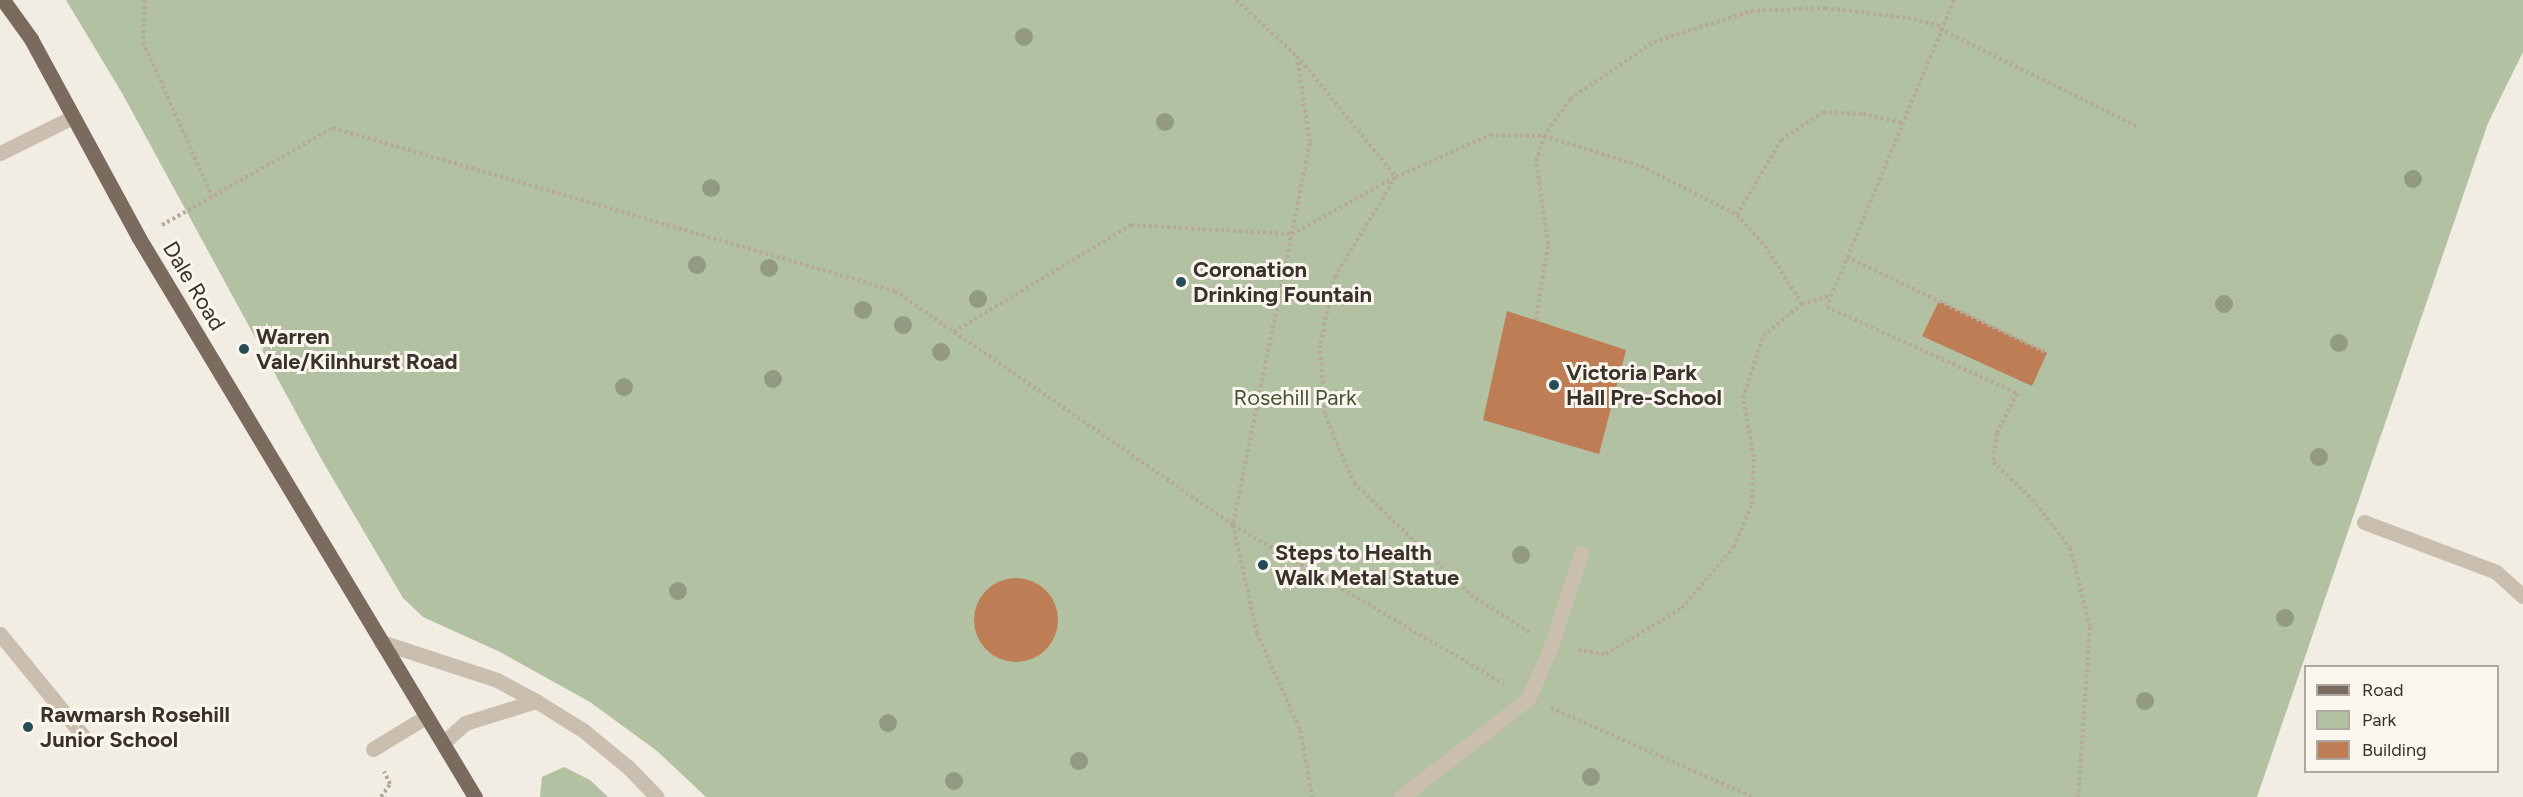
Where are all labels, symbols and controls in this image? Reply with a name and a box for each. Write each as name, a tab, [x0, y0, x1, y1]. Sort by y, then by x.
street label: Dale Road	[157, 237, 231, 335]
place label: Coronation Drinking Fountain	[1193, 256, 1372, 308]
marker: Coronation Drinking Fountain	[1174, 275, 1188, 289]
place label: Warren Vale/Kilnhurst Road	[256, 323, 458, 374]
marker: Warren Vale/Kilnhurst Road	[237, 342, 251, 356]
place label: Victoria Park Hall Pre-School	[1566, 359, 1722, 410]
marker: Victoria Park Hall Pre-School	[1547, 378, 1561, 392]
park label: Rosehill Park	[1233, 385, 1357, 411]
place label: Steps to Health Walk Metal Statue	[1275, 539, 1459, 590]
marker: Steps to Health Walk Metal Statue	[1256, 558, 1270, 572]
legend	[2304, 665, 2499, 773]
text: Road	[2362, 679, 2403, 701]
place label: Rawmarsh Rosehill Junior School	[40, 701, 230, 752]
text: Park	[2362, 709, 2396, 731]
marker: Rawmarsh Rosehill Junior School	[21, 720, 35, 734]
text: Building	[2362, 739, 2427, 761]

